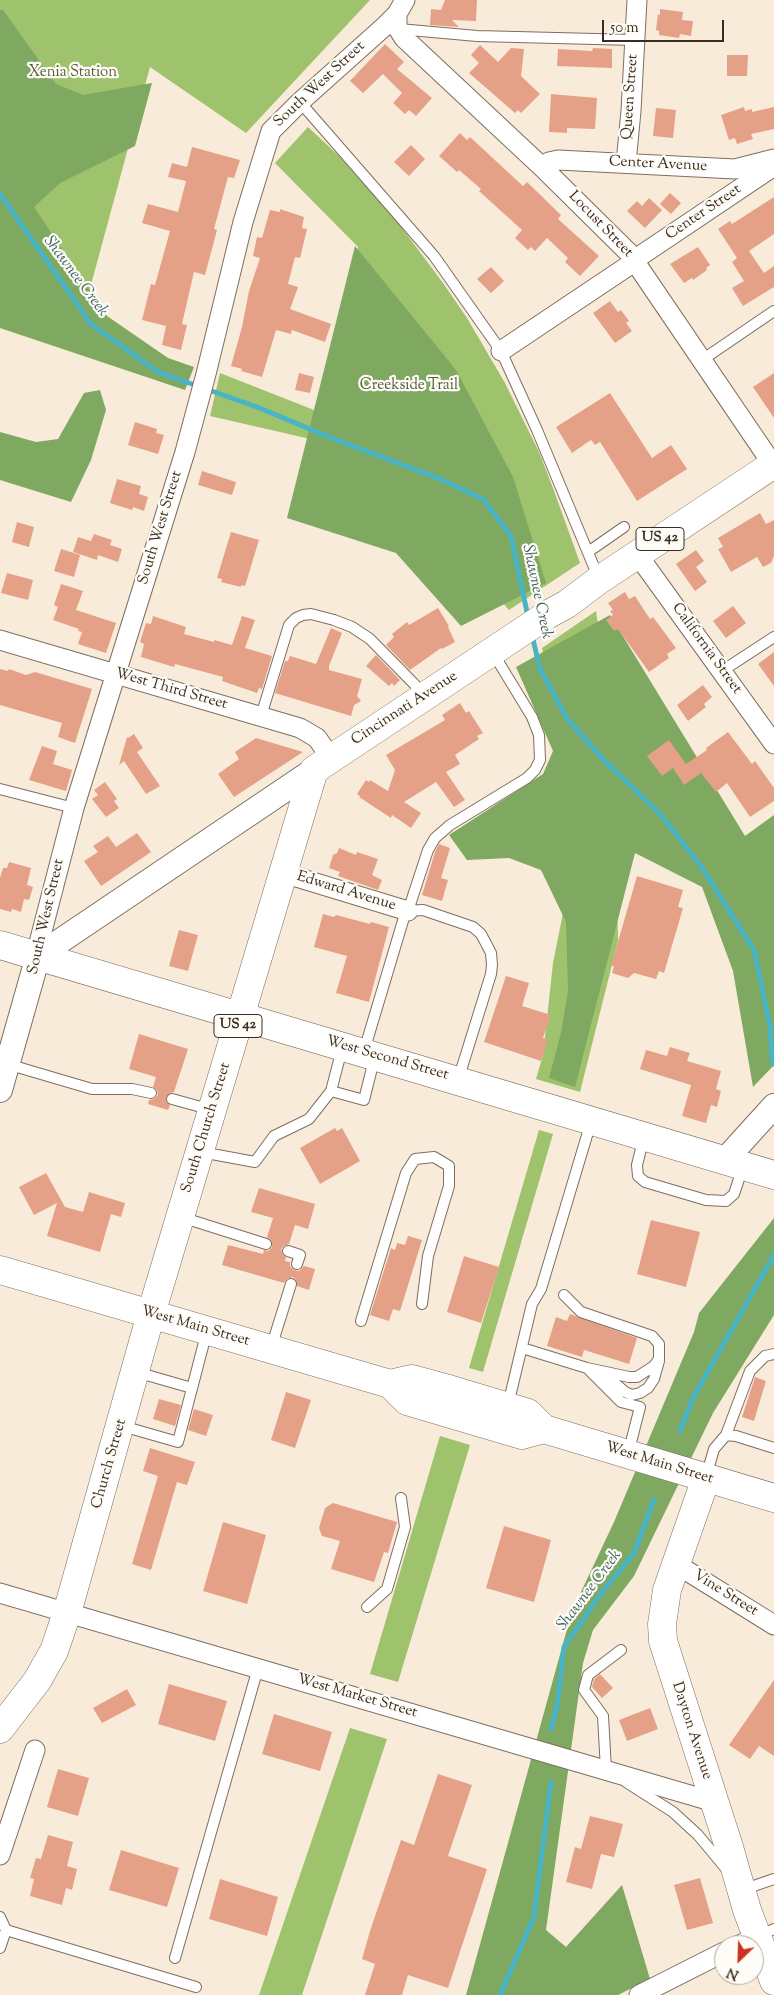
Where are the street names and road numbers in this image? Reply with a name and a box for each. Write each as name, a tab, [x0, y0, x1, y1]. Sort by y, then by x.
street label: South West Street	[271, 38, 369, 132]
street label: Queen Street	[619, 53, 643, 141]
street label: Center Avenue	[608, 153, 708, 177]
street label: Center Street	[663, 181, 745, 245]
street label: Locust Street	[564, 188, 636, 262]
street label: South West Street	[135, 469, 187, 587]
road number: US 42	[636, 528, 684, 550]
street label: California Street	[667, 600, 745, 698]
street label: West Third Street	[113, 665, 229, 715]
street label: Cincinnati Avenue	[348, 668, 462, 750]
street label: South West Street	[25, 857, 69, 977]
street label: Edward Avenue	[294, 868, 398, 916]
road number: US 42	[214, 1014, 262, 1038]
street label: West Second Street	[324, 1033, 450, 1085]
street label: South Church Street	[179, 1061, 235, 1195]
street label: West Main Street	[139, 1303, 251, 1351]
street label: Church Street	[89, 1417, 131, 1511]
street label: West Main Street	[603, 1439, 715, 1489]
street label: Vine Street	[689, 1567, 761, 1621]
street label: West Market Street	[295, 1671, 419, 1723]
street label: Dayton Avenue	[667, 1680, 715, 1782]

